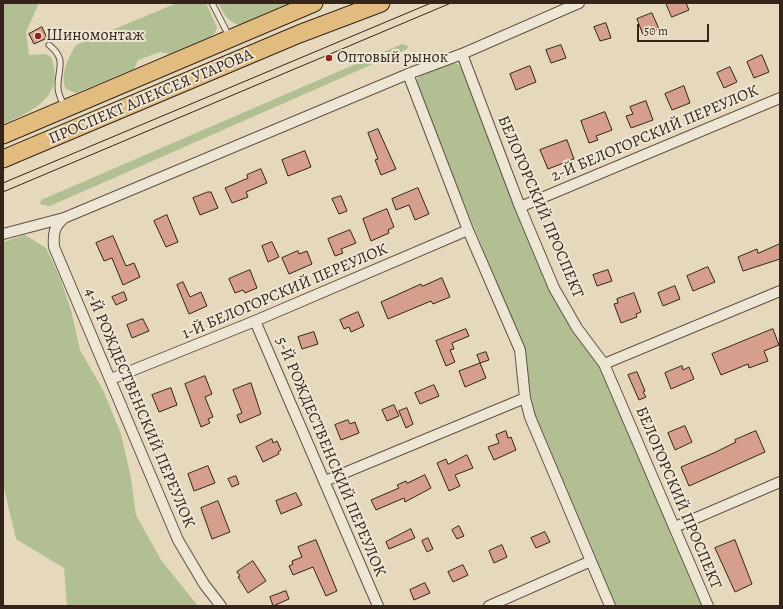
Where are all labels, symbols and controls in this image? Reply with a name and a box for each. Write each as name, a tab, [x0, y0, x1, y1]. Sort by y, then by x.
scale bar	[639, 16, 711, 42]
text: 50 m	[644, 23, 668, 39]
place label: Шиномонтаж	[46, 26, 144, 46]
marker: Шиномонтаж	[33, 31, 43, 41]
street label: ПРОСПЕКТ АЛЕКСЕЯ УГАРОВА	[46, 45, 256, 149]
place label: Оптовый рынок	[337, 48, 448, 68]
marker: Оптовый рынок	[324, 53, 334, 63]
street label: 2-Й БЕЛОГОРСКИЙ ПЕРЕУЛОК	[549, 82, 761, 186]
street label: БЕЛОГОРСКИЙ ПРОСПЕКТ	[493, 113, 587, 301]
street label: 1-Й БЕЛОГОРСКИЙ ПЕРЕУЛОК	[180, 240, 390, 344]
street label: 4-Й РОЖДЕСТВЕНСКИЙ ПЕРЕУЛОК	[80, 285, 198, 531]
street label: 5-Й РОЖДЕСТВЕНСКИЙ ПЕРЕУЛОК	[271, 334, 389, 580]
street label: БЕЛОГОРСКИЙ ПРОСПЕКТ	[631, 404, 725, 592]

